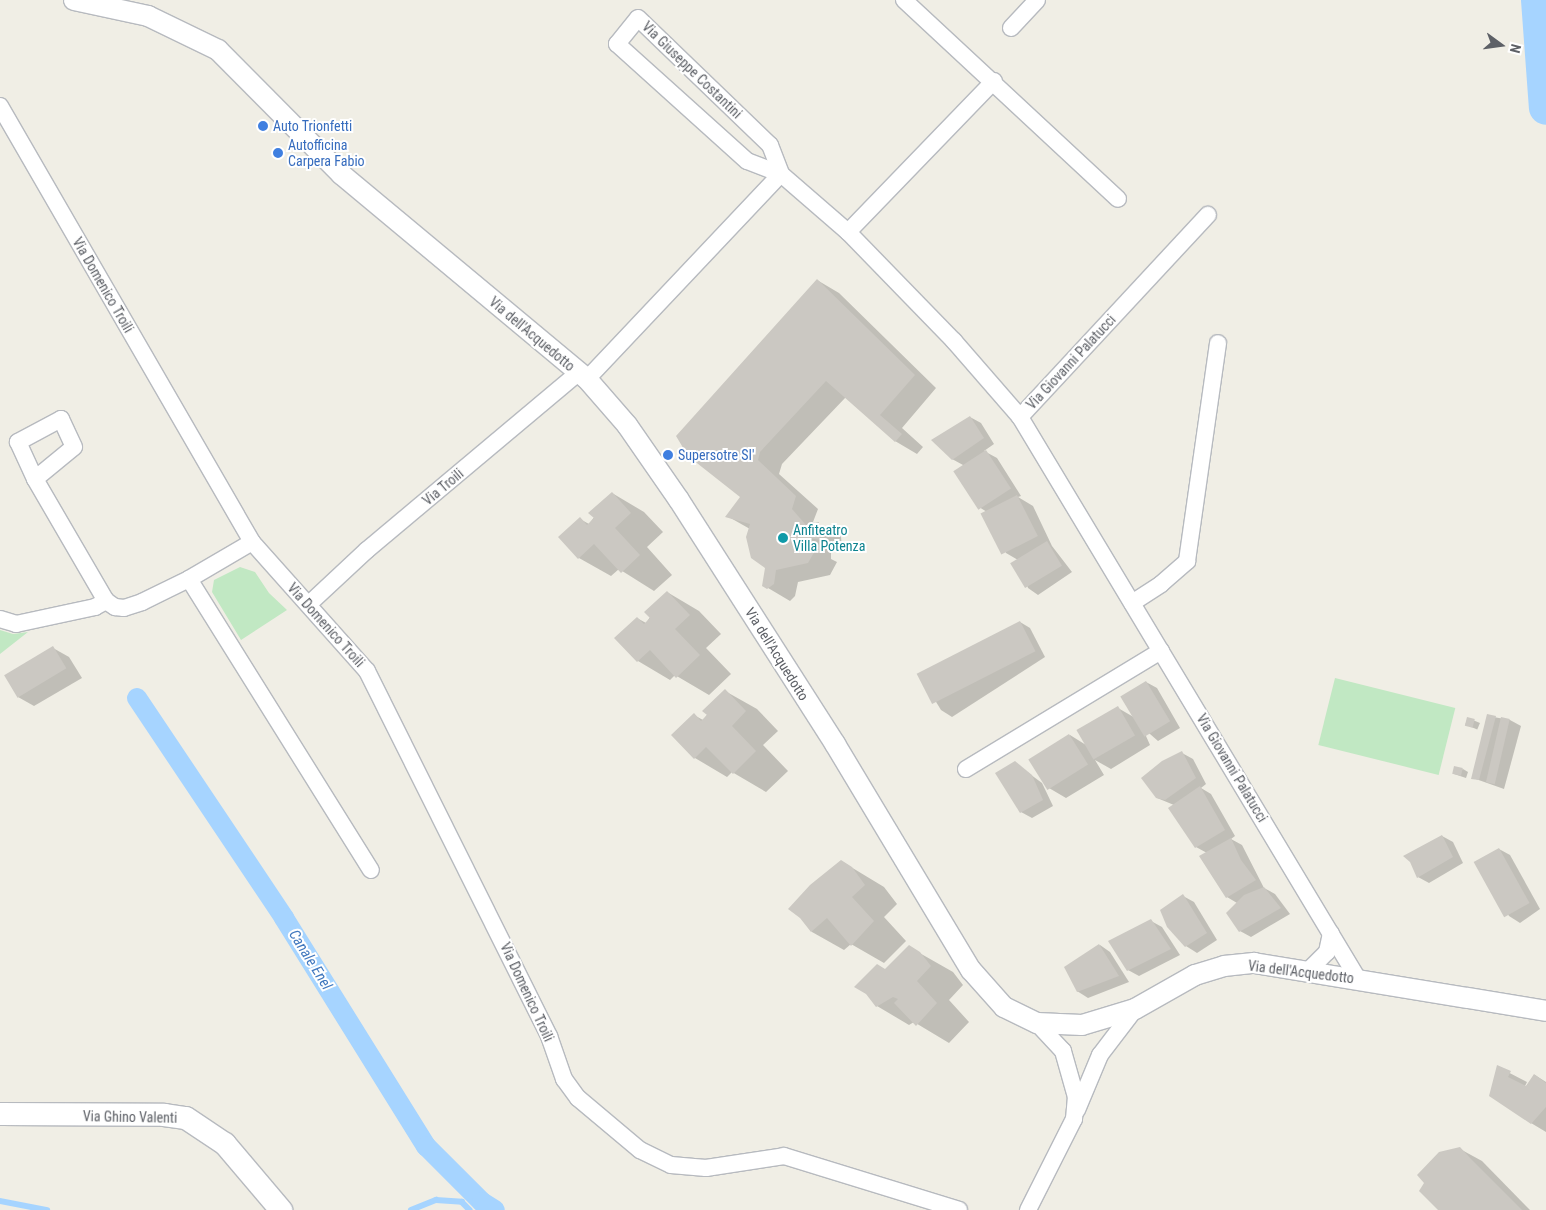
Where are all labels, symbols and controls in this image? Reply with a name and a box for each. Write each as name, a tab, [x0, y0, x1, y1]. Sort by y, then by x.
street label: Via Giuseppe Costantini	[639, 18, 745, 122]
north arrow	[1476, 20, 1526, 70]
text: N	[1507, 43, 1524, 55]
place label: Auto Trionfetti	[273, 118, 352, 134]
marker: Auto Trionfetti	[257, 120, 269, 132]
place label: Autofficina Carpera Fabio	[288, 137, 365, 170]
marker: Autofficina Carpera Fabio	[272, 147, 284, 159]
street label: Via Domenico Troili	[69, 234, 137, 336]
street label: Via dell'Acquedotto	[486, 293, 578, 375]
street label: Via Giovanni Palatucci	[1023, 311, 1119, 413]
place label: Supersotre SI'	[678, 447, 754, 463]
marker: Supersotre SI'	[662, 449, 674, 461]
street label: Via Troili	[419, 465, 467, 509]
place label: Anfiteatro Villa Potenza	[793, 522, 865, 554]
marker: Anfiteatro Villa Potenza	[777, 532, 789, 544]
street label: Via Domenico Troili	[284, 579, 368, 671]
street label: Via dell'Acquedotto	[742, 604, 812, 704]
street label: Via Giovanni Palatucci	[1193, 711, 1271, 825]
water label: Canale Enel	[285, 927, 335, 993]
street label: Via Domenico Troili	[497, 940, 557, 1044]
street label: Via dell'Acquedotto	[1247, 957, 1355, 987]
street label: Via Ghino Valenti	[83, 1108, 177, 1126]

